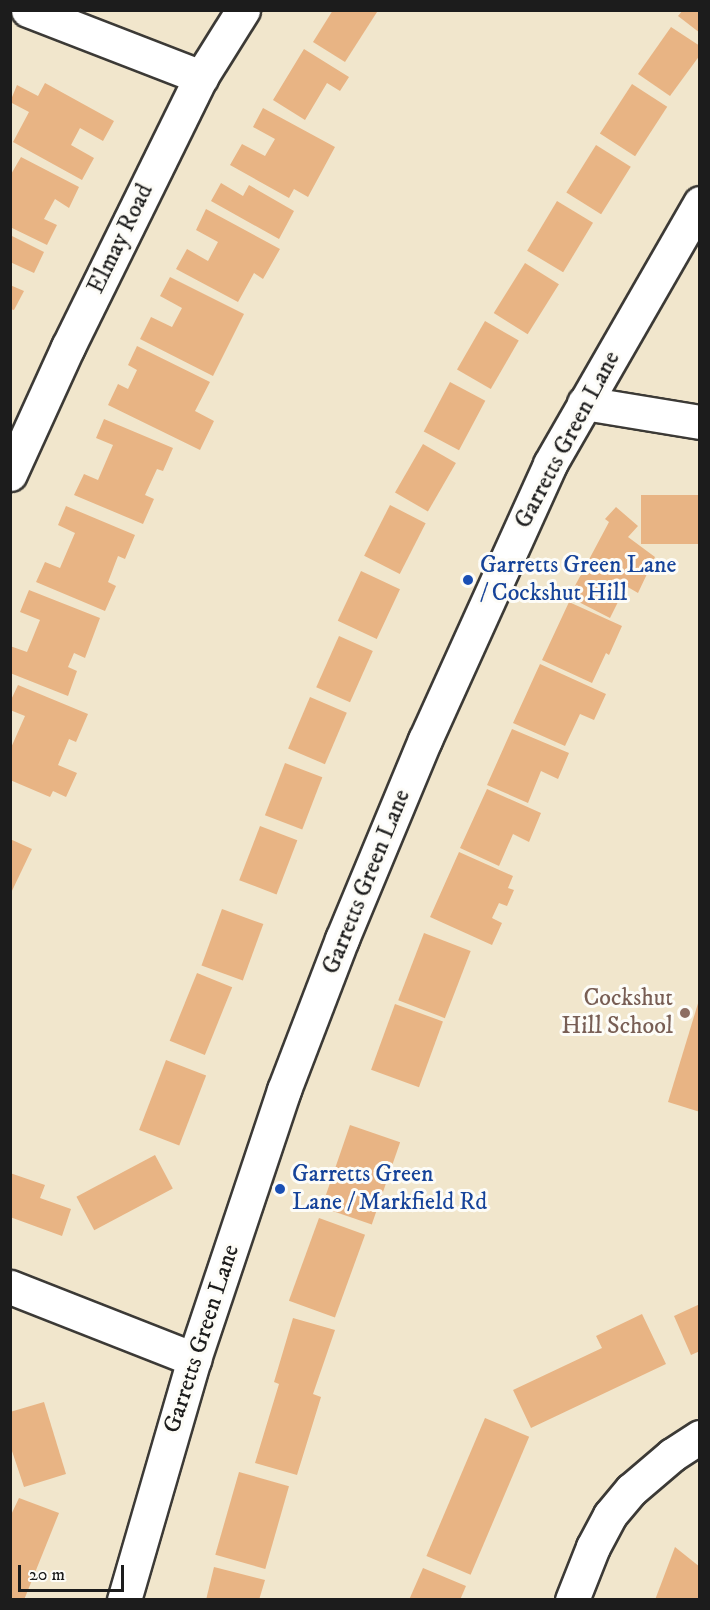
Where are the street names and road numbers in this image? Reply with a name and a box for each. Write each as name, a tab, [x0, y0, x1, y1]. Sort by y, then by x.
street label: Elmay Road	[82, 179, 160, 299]
street label: Garretts Green Lane	[509, 347, 627, 533]
street label: Garretts Green Lane	[317, 786, 417, 978]
street label: Garretts Green Lane	[158, 1241, 246, 1437]

